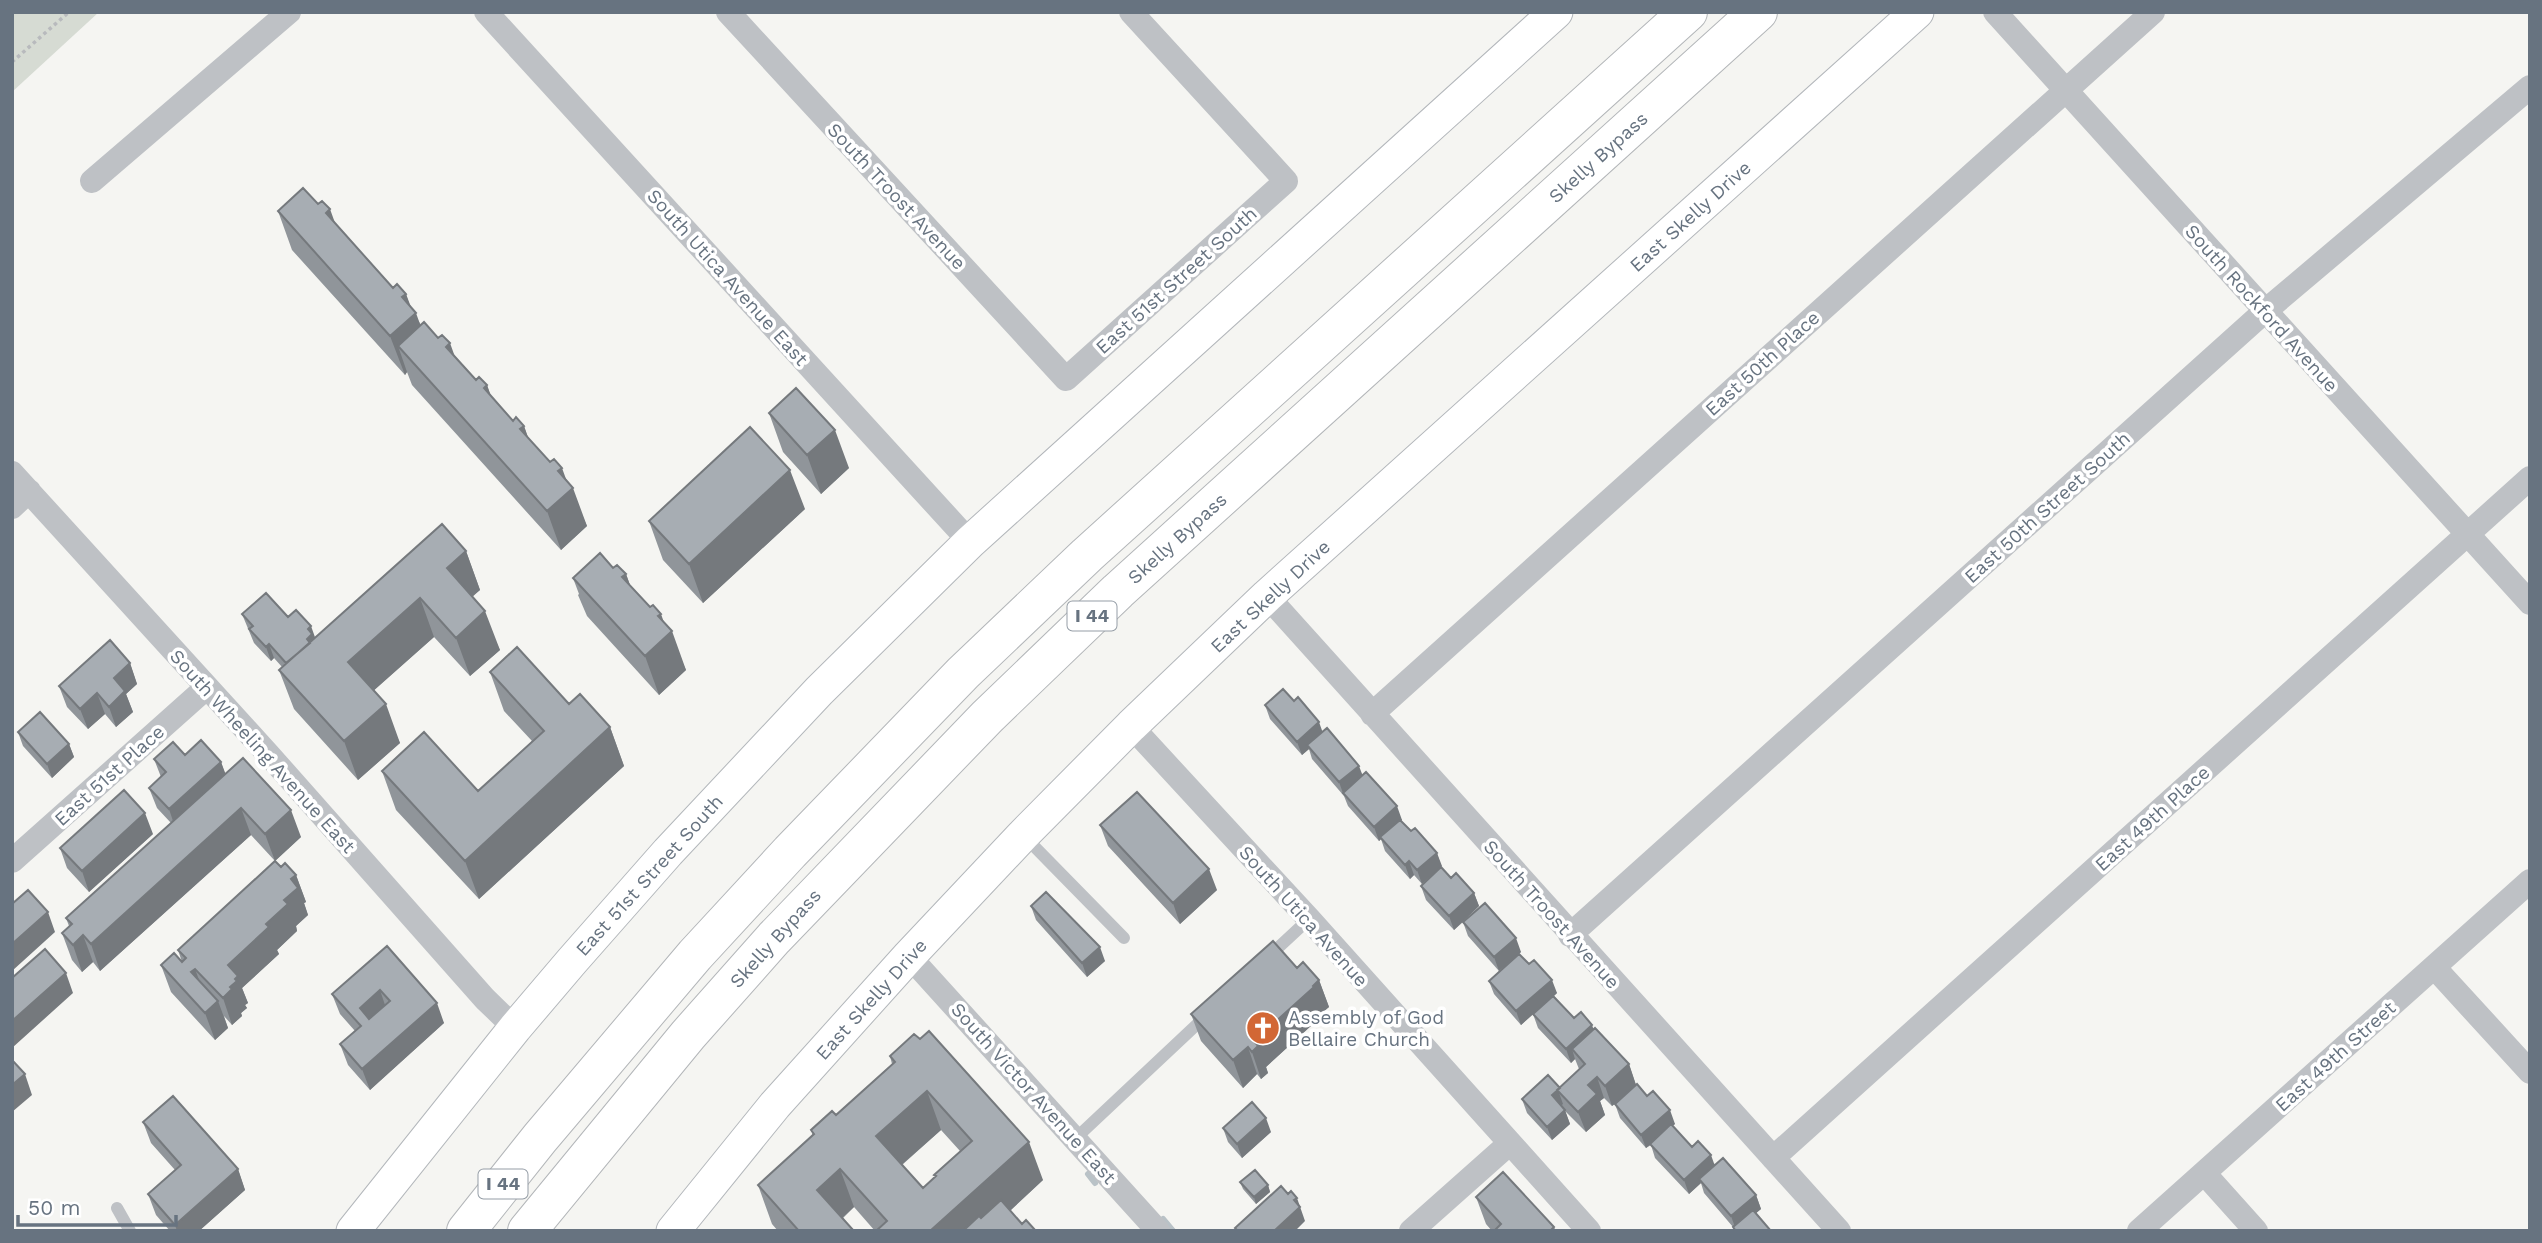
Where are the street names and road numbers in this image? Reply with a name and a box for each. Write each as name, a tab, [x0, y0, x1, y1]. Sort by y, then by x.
street label: Skelly Bypass	[1544, 107, 1653, 208]
street label: South Troost Avenue	[823, 118, 971, 275]
street label: East Skelly Drive	[1625, 156, 1756, 277]
street label: South Utica Avenue East	[642, 184, 813, 370]
street label: East 51st Street South	[1091, 202, 1262, 359]
street label: South Rockford Avenue	[2180, 220, 2343, 397]
street label: East 50th Place	[1700, 306, 1824, 421]
street label: East 50th Street South	[1960, 427, 2135, 588]
street label: Skelly Bypass	[1123, 488, 1232, 589]
street label: East Skelly Drive	[1206, 535, 1335, 658]
road number: I 44	[1068, 602, 1116, 630]
street label: South Wheeling Avenue East	[165, 645, 360, 858]
street label: East 51st Place	[50, 720, 169, 831]
street label: East 49th Place	[2090, 761, 2215, 876]
street label: East 51st Street South	[571, 790, 728, 961]
street label: South Troost Avenue	[1479, 835, 1625, 993]
street label: South Utica Avenue	[1234, 841, 1373, 992]
street label: Skelly Bypass	[725, 884, 826, 993]
street label: East Skelly Drive	[811, 934, 932, 1065]
street label: East 49th Street	[2270, 996, 2400, 1116]
street label: South Victor Avenue East	[946, 998, 1121, 1189]
road number: I 44	[478, 1170, 528, 1198]

